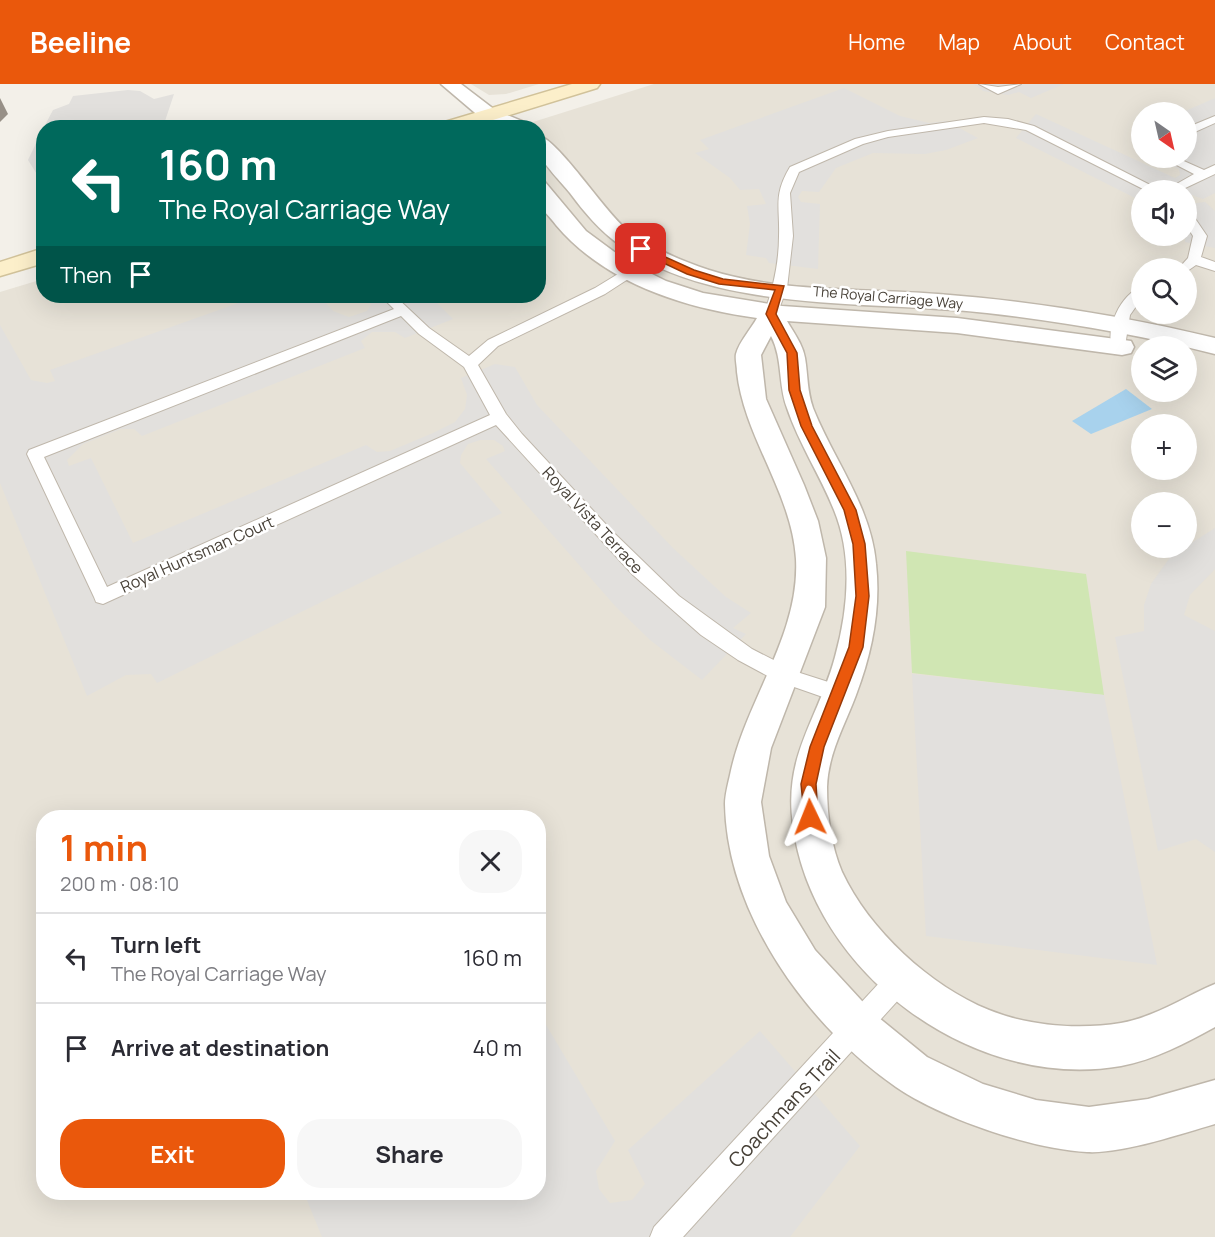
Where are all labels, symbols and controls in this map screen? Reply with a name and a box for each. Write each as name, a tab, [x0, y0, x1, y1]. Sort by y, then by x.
text: Beeline	[30, 23, 131, 61]
text: Home	[848, 28, 905, 56]
text: Map	[938, 28, 980, 56]
text: About	[1013, 28, 1072, 56]
text: Contact	[1105, 28, 1185, 56]
north arrow	[1131, 102, 1197, 168]
map controls	[1131, 102, 1197, 558]
text: 160 m	[159, 135, 277, 193]
icon: left	[60, 144, 138, 222]
button: sound	[1131, 180, 1197, 246]
text: The Royal Carriage Way	[159, 190, 450, 227]
pin	[615, 223, 666, 274]
icon: arrive	[624, 232, 657, 265]
icon: arrive	[124, 258, 157, 291]
button: search	[1131, 258, 1197, 324]
text: Then	[60, 260, 112, 290]
street label: The Royal Carriage Way	[812, 281, 965, 313]
button: layers	[1131, 336, 1197, 402]
button: +	[1131, 414, 1197, 480]
street label: Royal Vista Terrace	[538, 462, 648, 578]
button: −	[1131, 492, 1197, 558]
street label: Royal Huntsman Court	[117, 510, 277, 598]
position arrow	[778, 785, 842, 849]
text: 1 min	[60, 823, 148, 872]
button: close	[459, 830, 522, 893]
text: 200 m · 08:10	[60, 870, 179, 897]
text: Turn left	[111, 930, 201, 960]
icon: left	[60, 942, 93, 975]
text: 160 m	[463, 943, 522, 973]
text: The Royal Carriage Way	[111, 960, 327, 987]
icon: arrive	[60, 1032, 93, 1065]
text: Arrive at destination	[111, 1033, 329, 1063]
text: 40 m	[473, 1033, 522, 1063]
street label: Coachmans Trail	[722, 1043, 846, 1173]
button: Exit	[60, 1119, 285, 1188]
button: Share	[297, 1119, 522, 1188]

